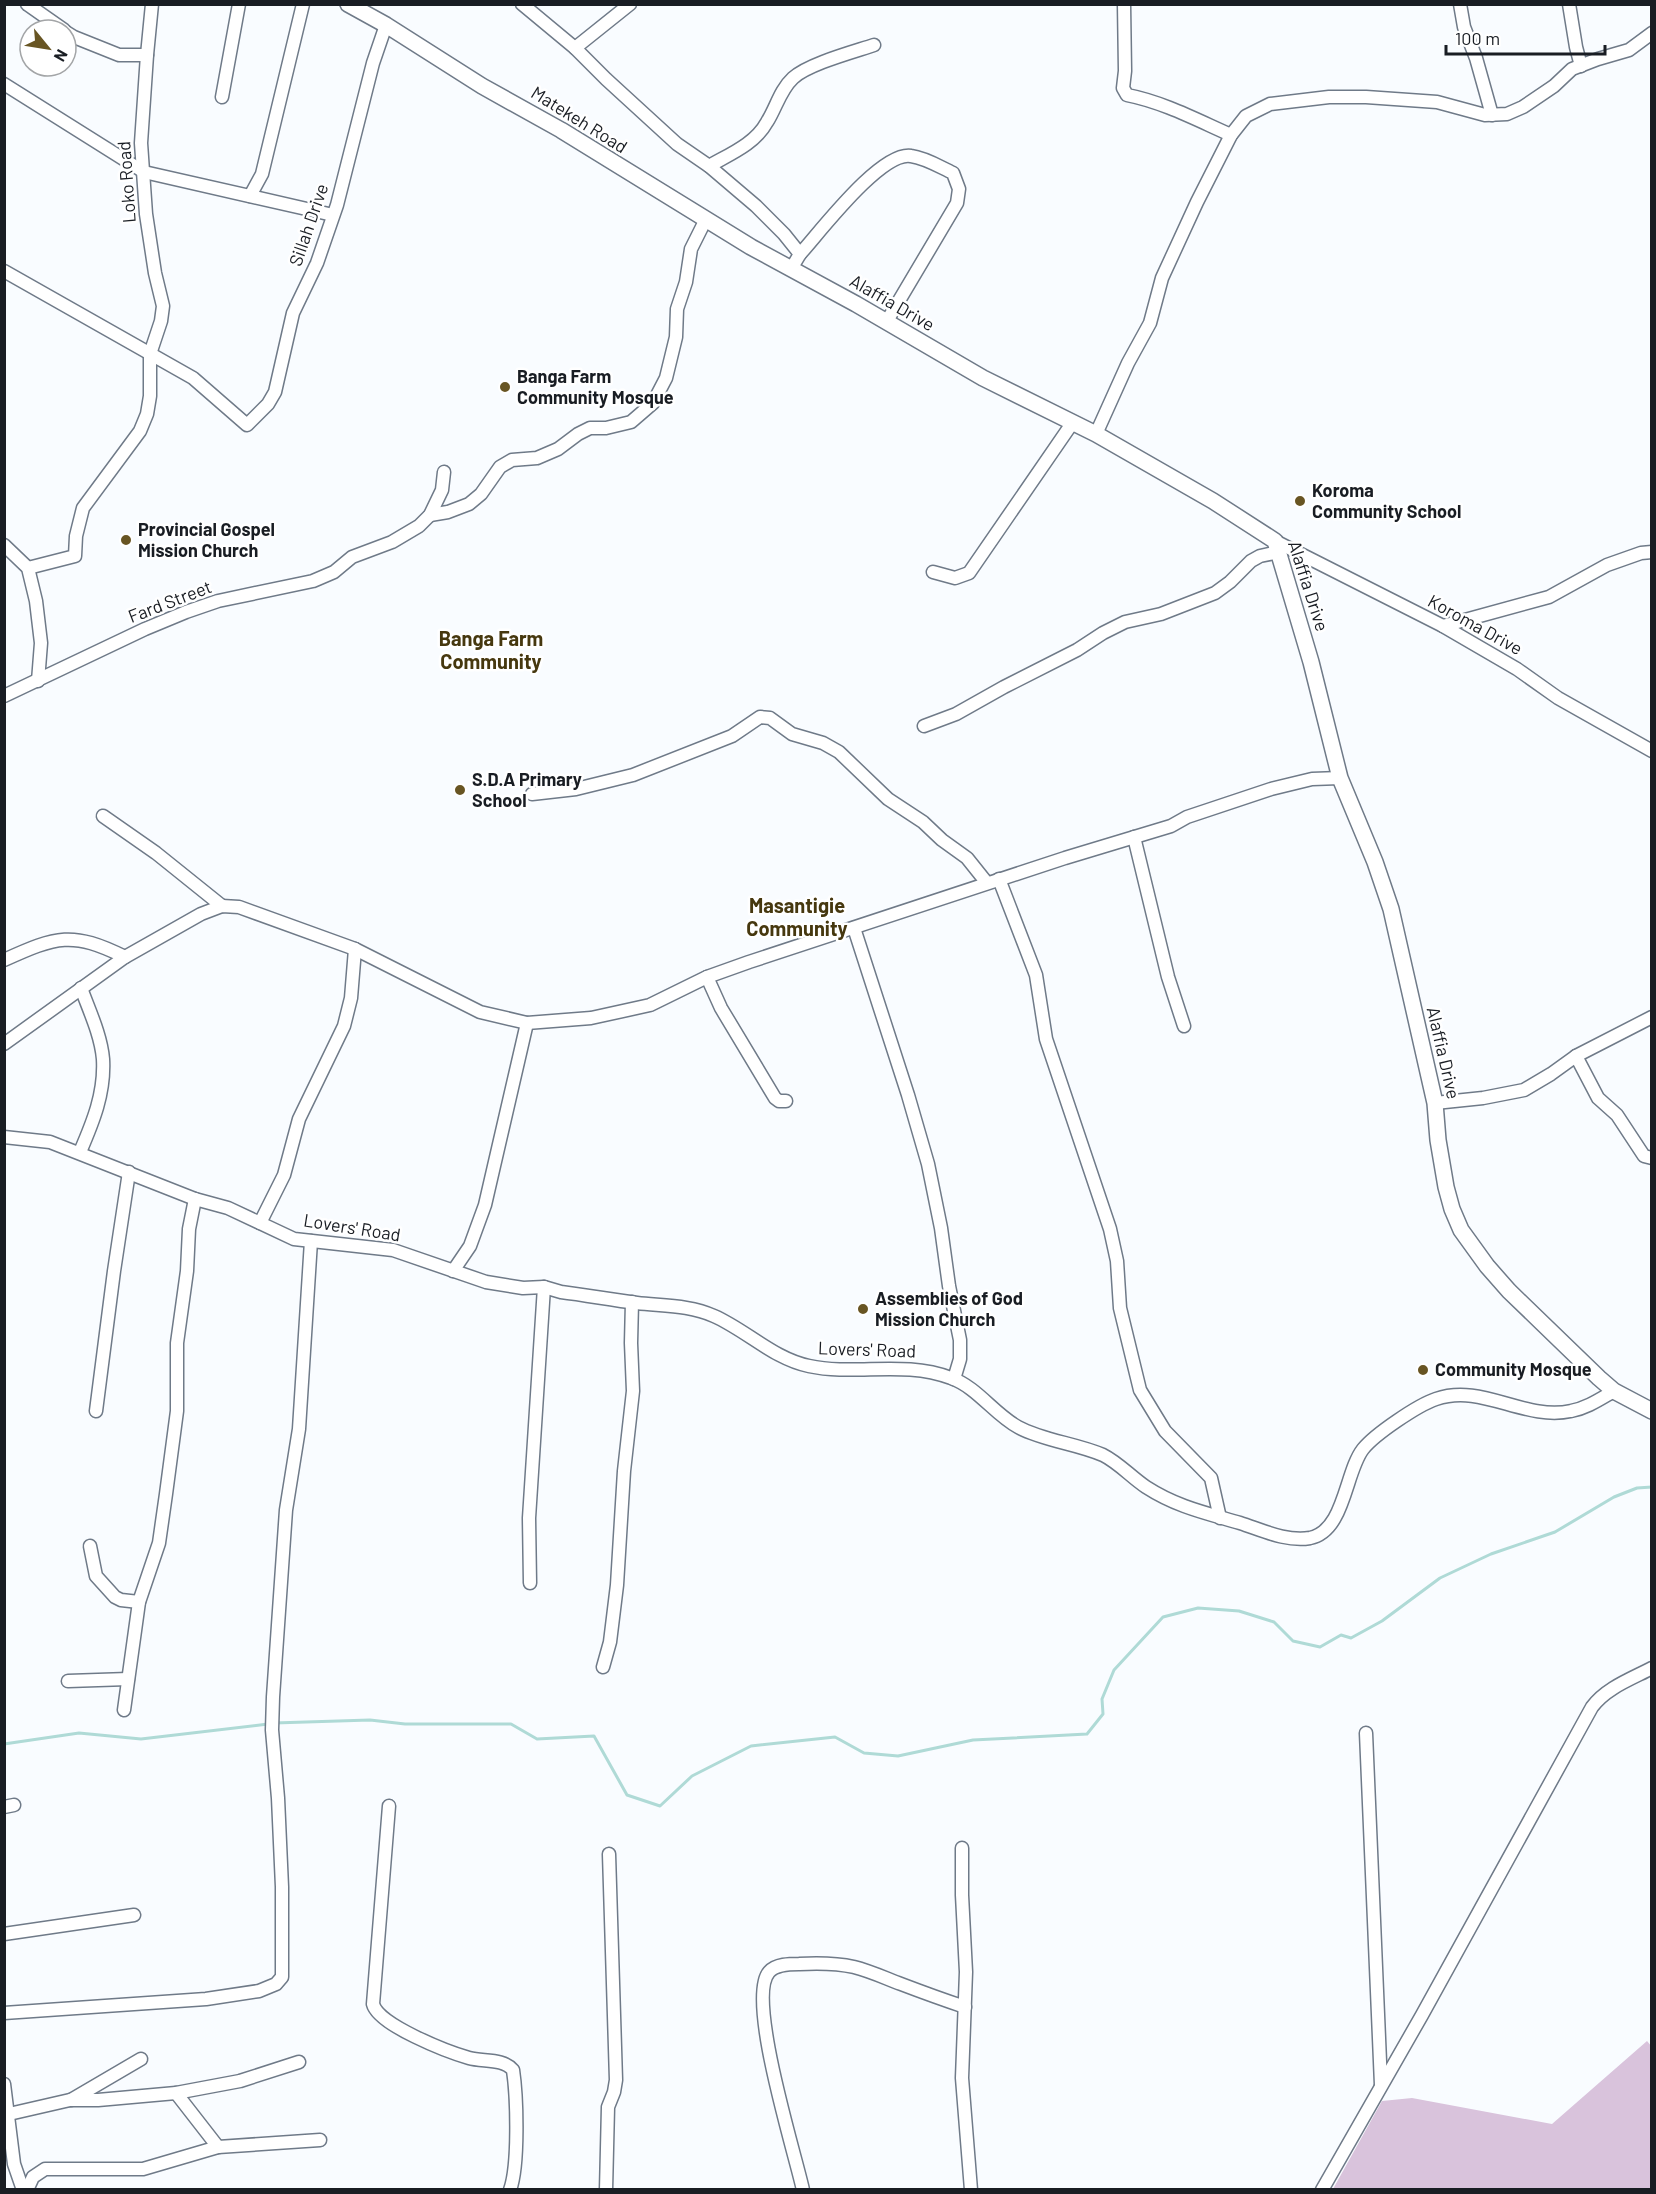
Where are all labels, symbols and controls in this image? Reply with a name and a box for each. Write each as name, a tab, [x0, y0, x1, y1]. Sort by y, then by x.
north arrow	[18, 18, 78, 78]
scale bar	[1446, 18, 1605, 56]
text: 100 m	[1455, 27, 1500, 49]
text: N	[51, 46, 72, 65]
street label: Matekeh Road	[527, 81, 632, 157]
street label: Loko Road	[112, 140, 140, 224]
street label: Sillah Drive	[284, 180, 332, 269]
street label: Alaffia Drive	[846, 269, 939, 335]
place label: Banga Farm Community Mosque	[517, 365, 674, 408]
marker: Banga Farm Community Mosque	[498, 380, 512, 394]
place label: Koroma Community School	[1312, 479, 1461, 522]
marker: Koroma Community School	[1293, 494, 1307, 508]
place label: Provincial Gospel Mission Church	[138, 518, 275, 561]
marker: Provincial Gospel Mission Church	[119, 533, 133, 547]
street label: Alaffia Drive	[1284, 538, 1334, 634]
street label: Fard Street	[125, 575, 215, 627]
street label: Koroma Drive	[1424, 589, 1527, 659]
district label: Banga Farm Community	[439, 626, 543, 673]
place label: S.D.A Primary School	[472, 768, 582, 811]
marker: S.D.A Primary School	[453, 783, 467, 797]
district label: Masantigie Community	[746, 893, 848, 940]
street label: Alaffia Drive	[1423, 1005, 1465, 1101]
street label: Lovers' Road	[302, 1208, 402, 1246]
place label: Assemblies of God Mission Church	[875, 1287, 1023, 1330]
marker: Assemblies of God Mission Church	[856, 1302, 870, 1316]
street label: Lovers' Road	[818, 1336, 916, 1362]
place label: Community Mosque	[1435, 1358, 1592, 1380]
marker: Community Mosque	[1416, 1363, 1430, 1377]

